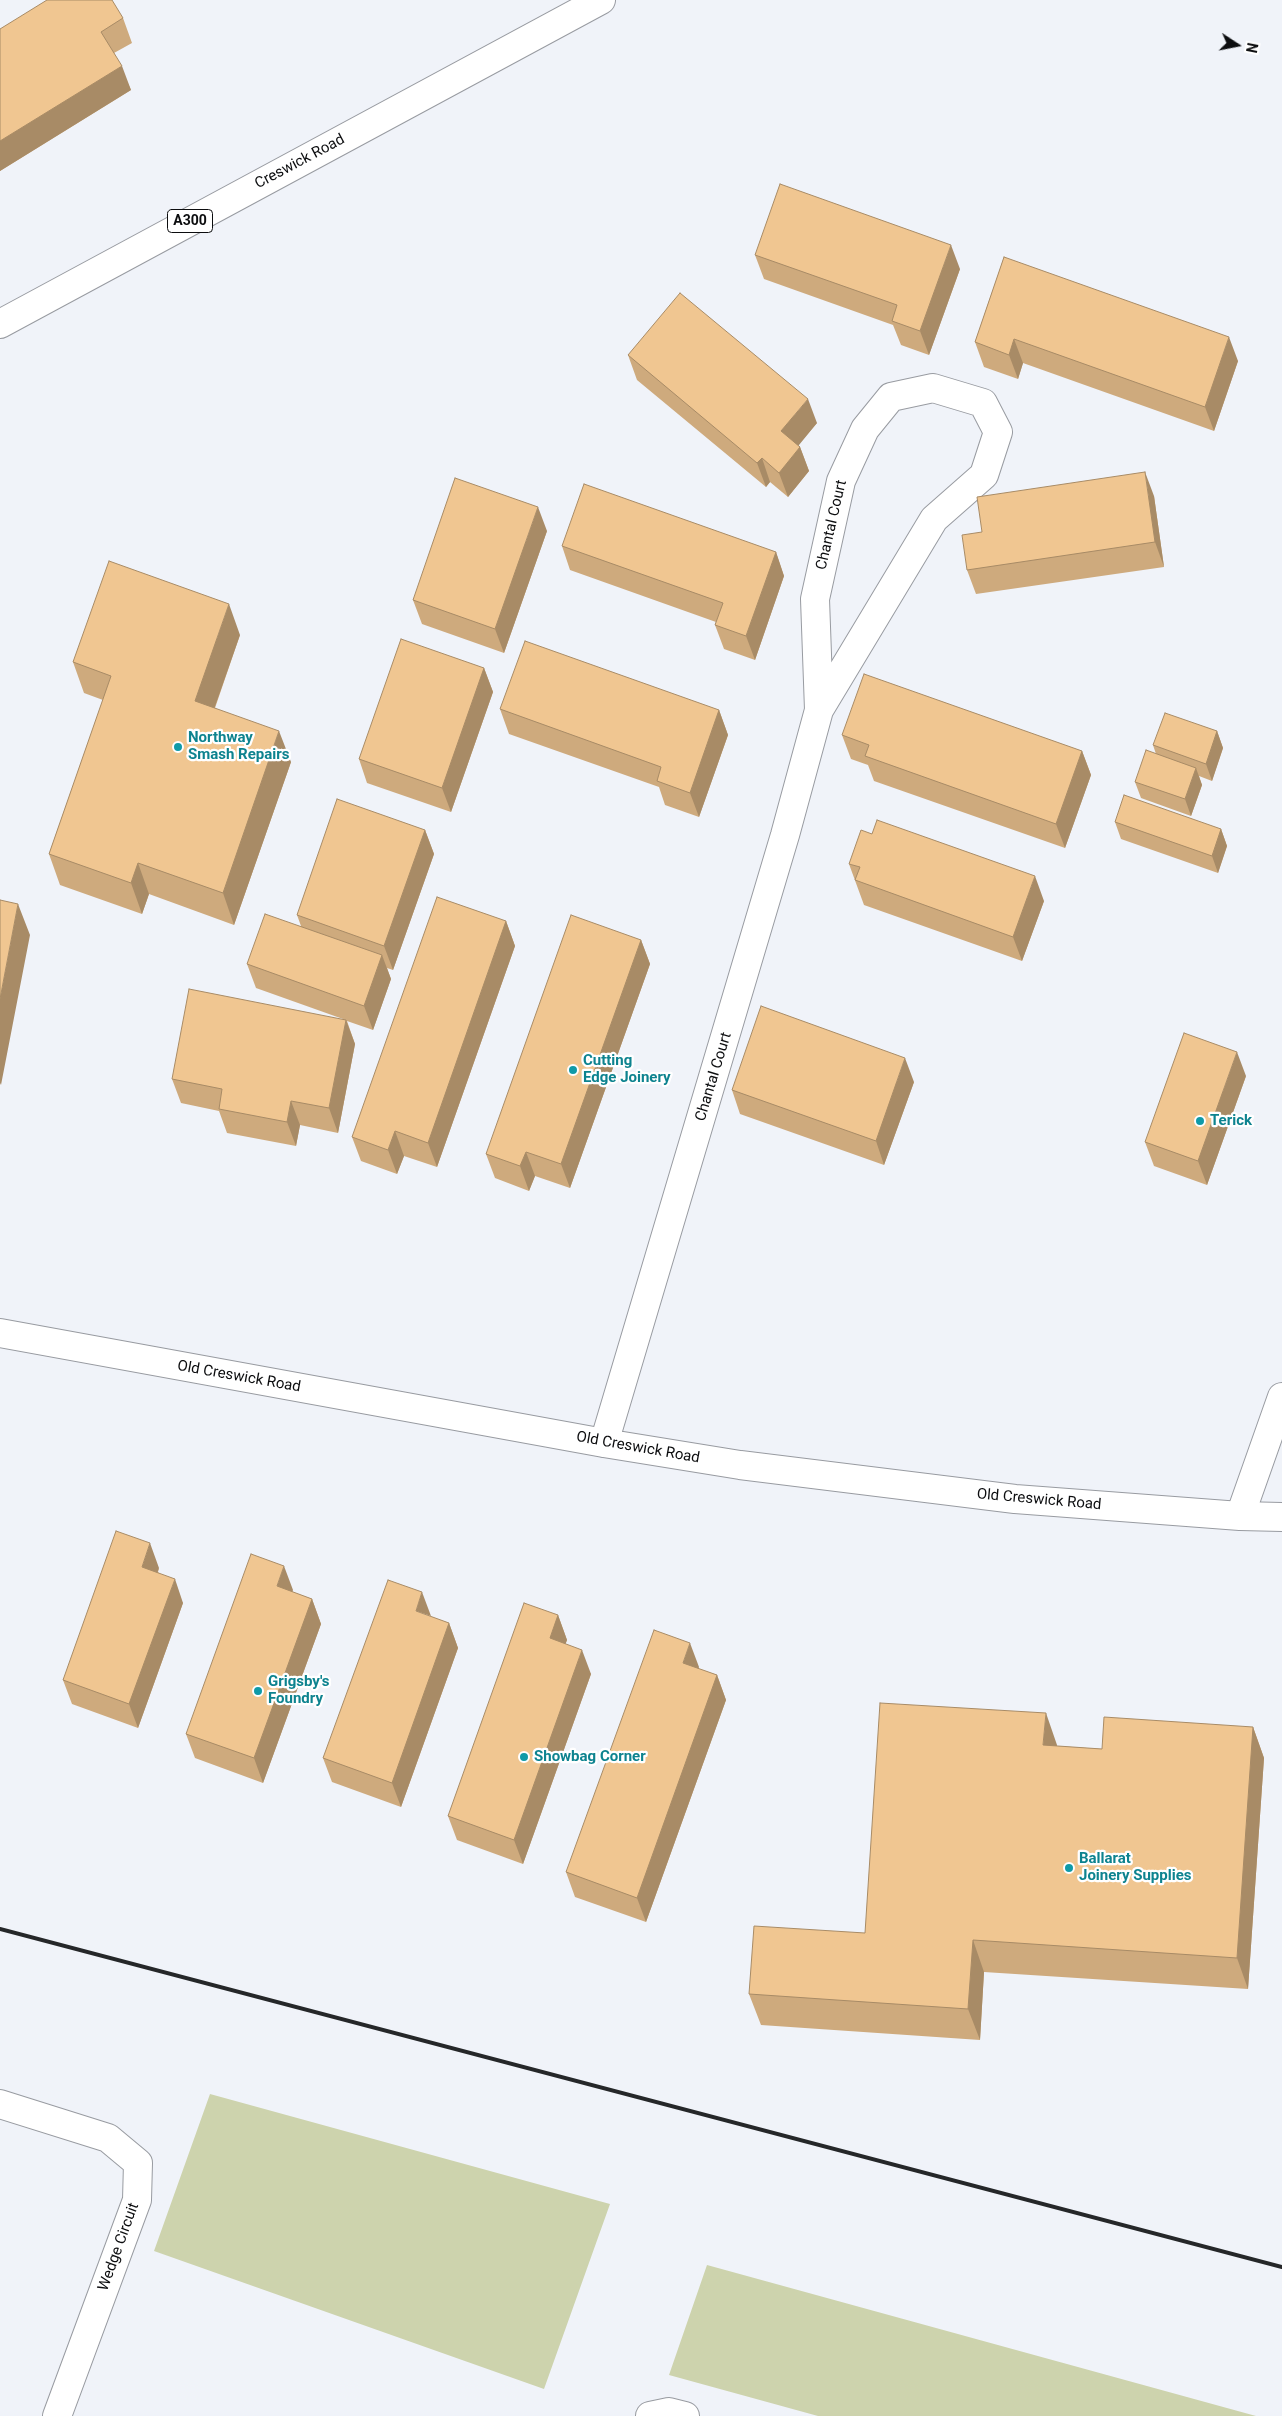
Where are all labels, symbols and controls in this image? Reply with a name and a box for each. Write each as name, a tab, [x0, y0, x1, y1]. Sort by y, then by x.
north arrow	[1212, 20, 1262, 70]
text: N	[1243, 41, 1261, 54]
street label: Creswick Road	[252, 131, 348, 193]
road number: A300	[168, 210, 212, 232]
street label: Chantal Court	[813, 478, 851, 572]
place label: Northway Smash Repairs	[188, 729, 289, 764]
marker: Northway Smash Repairs	[172, 741, 184, 753]
street label: Chantal Court	[692, 1030, 736, 1124]
place label: Cutting Edge Joinery	[583, 1052, 671, 1087]
marker: Cutting Edge Joinery	[567, 1064, 579, 1076]
place label: Terick	[1210, 1112, 1252, 1130]
marker: Terick	[1194, 1115, 1206, 1127]
street label: Old Creswick Road	[176, 1357, 302, 1397]
street label: Old Creswick Road	[575, 1428, 701, 1468]
street label: Old Creswick Road	[976, 1486, 1102, 1514]
place label: Grigsby's Foundry	[268, 1673, 329, 1708]
marker: Grigsby's Foundry	[252, 1685, 264, 1697]
place label: Showbag Corner	[534, 1748, 646, 1766]
marker: Showbag Corner	[518, 1751, 530, 1763]
place label: Ballarat Joinery Supplies	[1079, 1850, 1191, 1885]
marker: Ballarat Joinery Supplies	[1063, 1862, 1075, 1874]
street label: Wedge Circuit	[95, 2200, 143, 2294]

